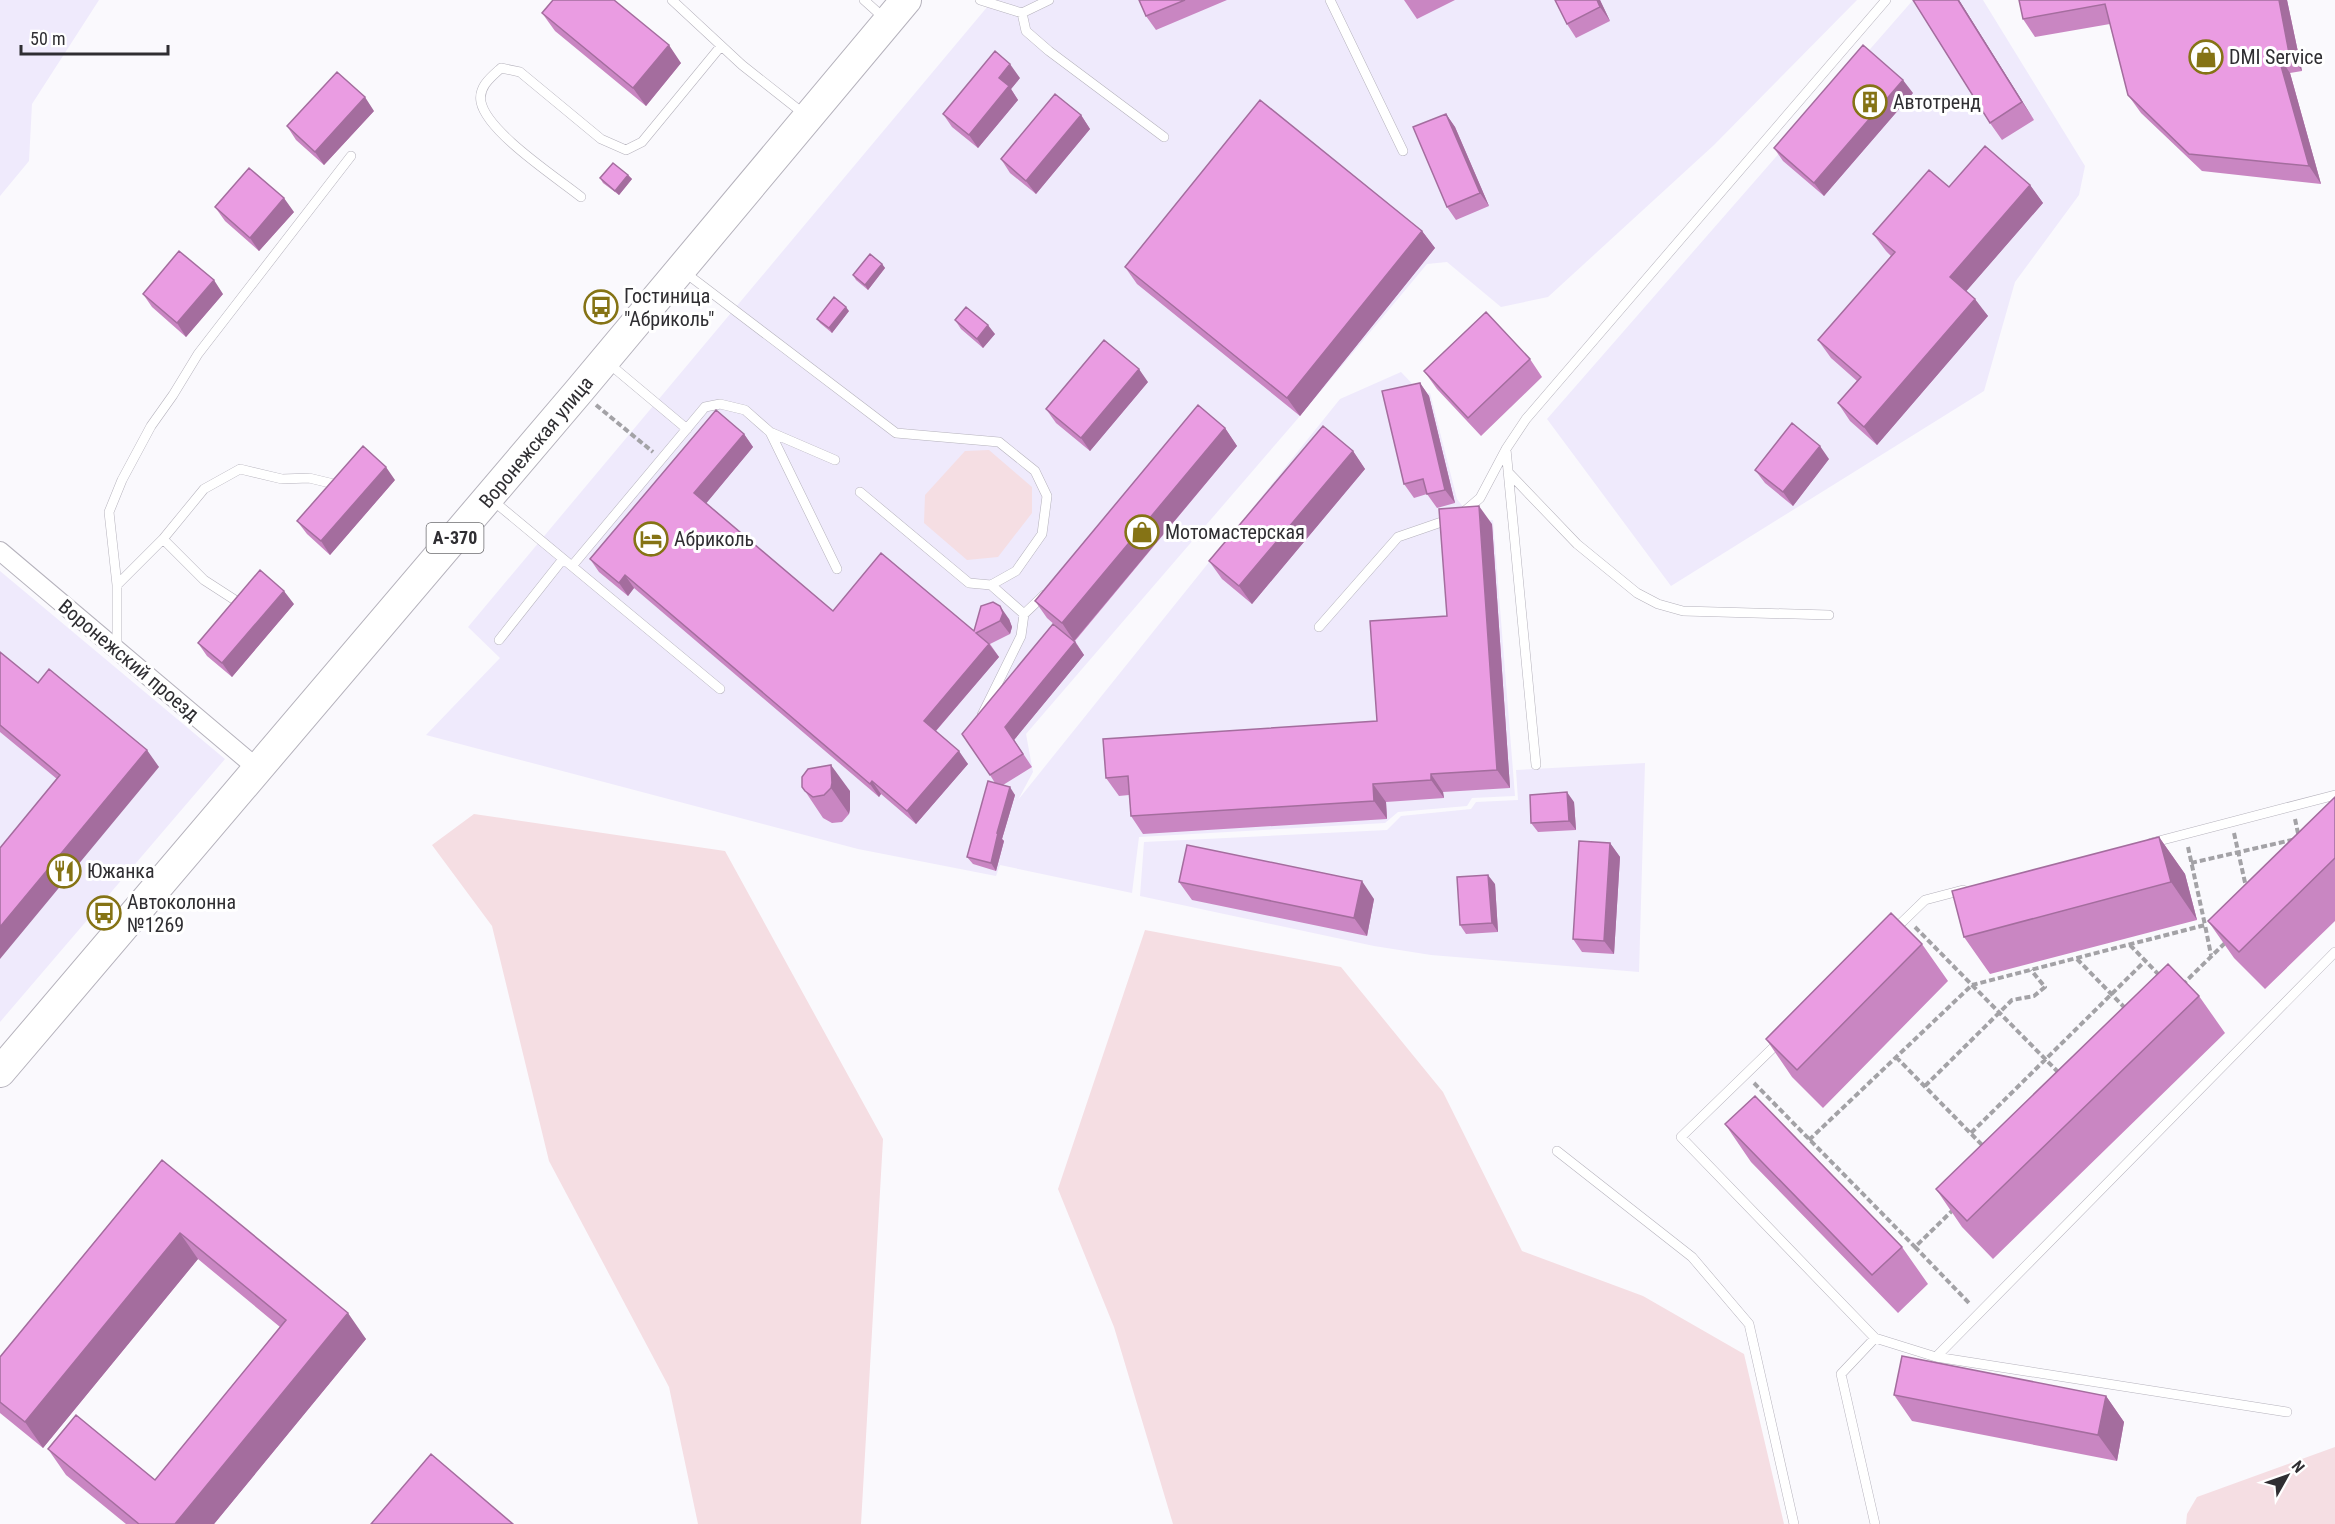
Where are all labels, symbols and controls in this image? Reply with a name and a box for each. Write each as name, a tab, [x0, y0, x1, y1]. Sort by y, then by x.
scale bar	[21, 18, 168, 56]
text: 50 m	[30, 28, 65, 49]
shop icon: DMI Service	[2188, 39, 2224, 75]
place label: DMI Service	[2229, 45, 2323, 69]
building icon: Автотренд	[1852, 84, 1888, 120]
place label: Автотренд	[1893, 90, 1981, 114]
place label: Гостиница "Абриколь"	[624, 284, 715, 331]
bus stop icon: Гостиница "Абриколь"	[583, 289, 619, 325]
street label: Воронежская улица	[474, 371, 598, 513]
shop icon: Мотомастерская	[1124, 514, 1160, 550]
place label: Мотомастерская	[1165, 520, 1305, 544]
hotel icon: Абриколь	[633, 521, 669, 557]
road number: А-370	[426, 523, 484, 553]
place label: Абриколь	[674, 527, 754, 551]
street label: Воронежский проезд	[54, 594, 204, 726]
restaurant icon: Южанка	[46, 853, 82, 889]
place label: Южанка	[87, 859, 155, 883]
place label: Автоколонна №1269	[127, 890, 236, 937]
bus stop icon: Автоколонна №1269	[86, 895, 122, 931]
north arrow	[2257, 1446, 2317, 1506]
text: N	[2288, 1457, 2309, 1477]

